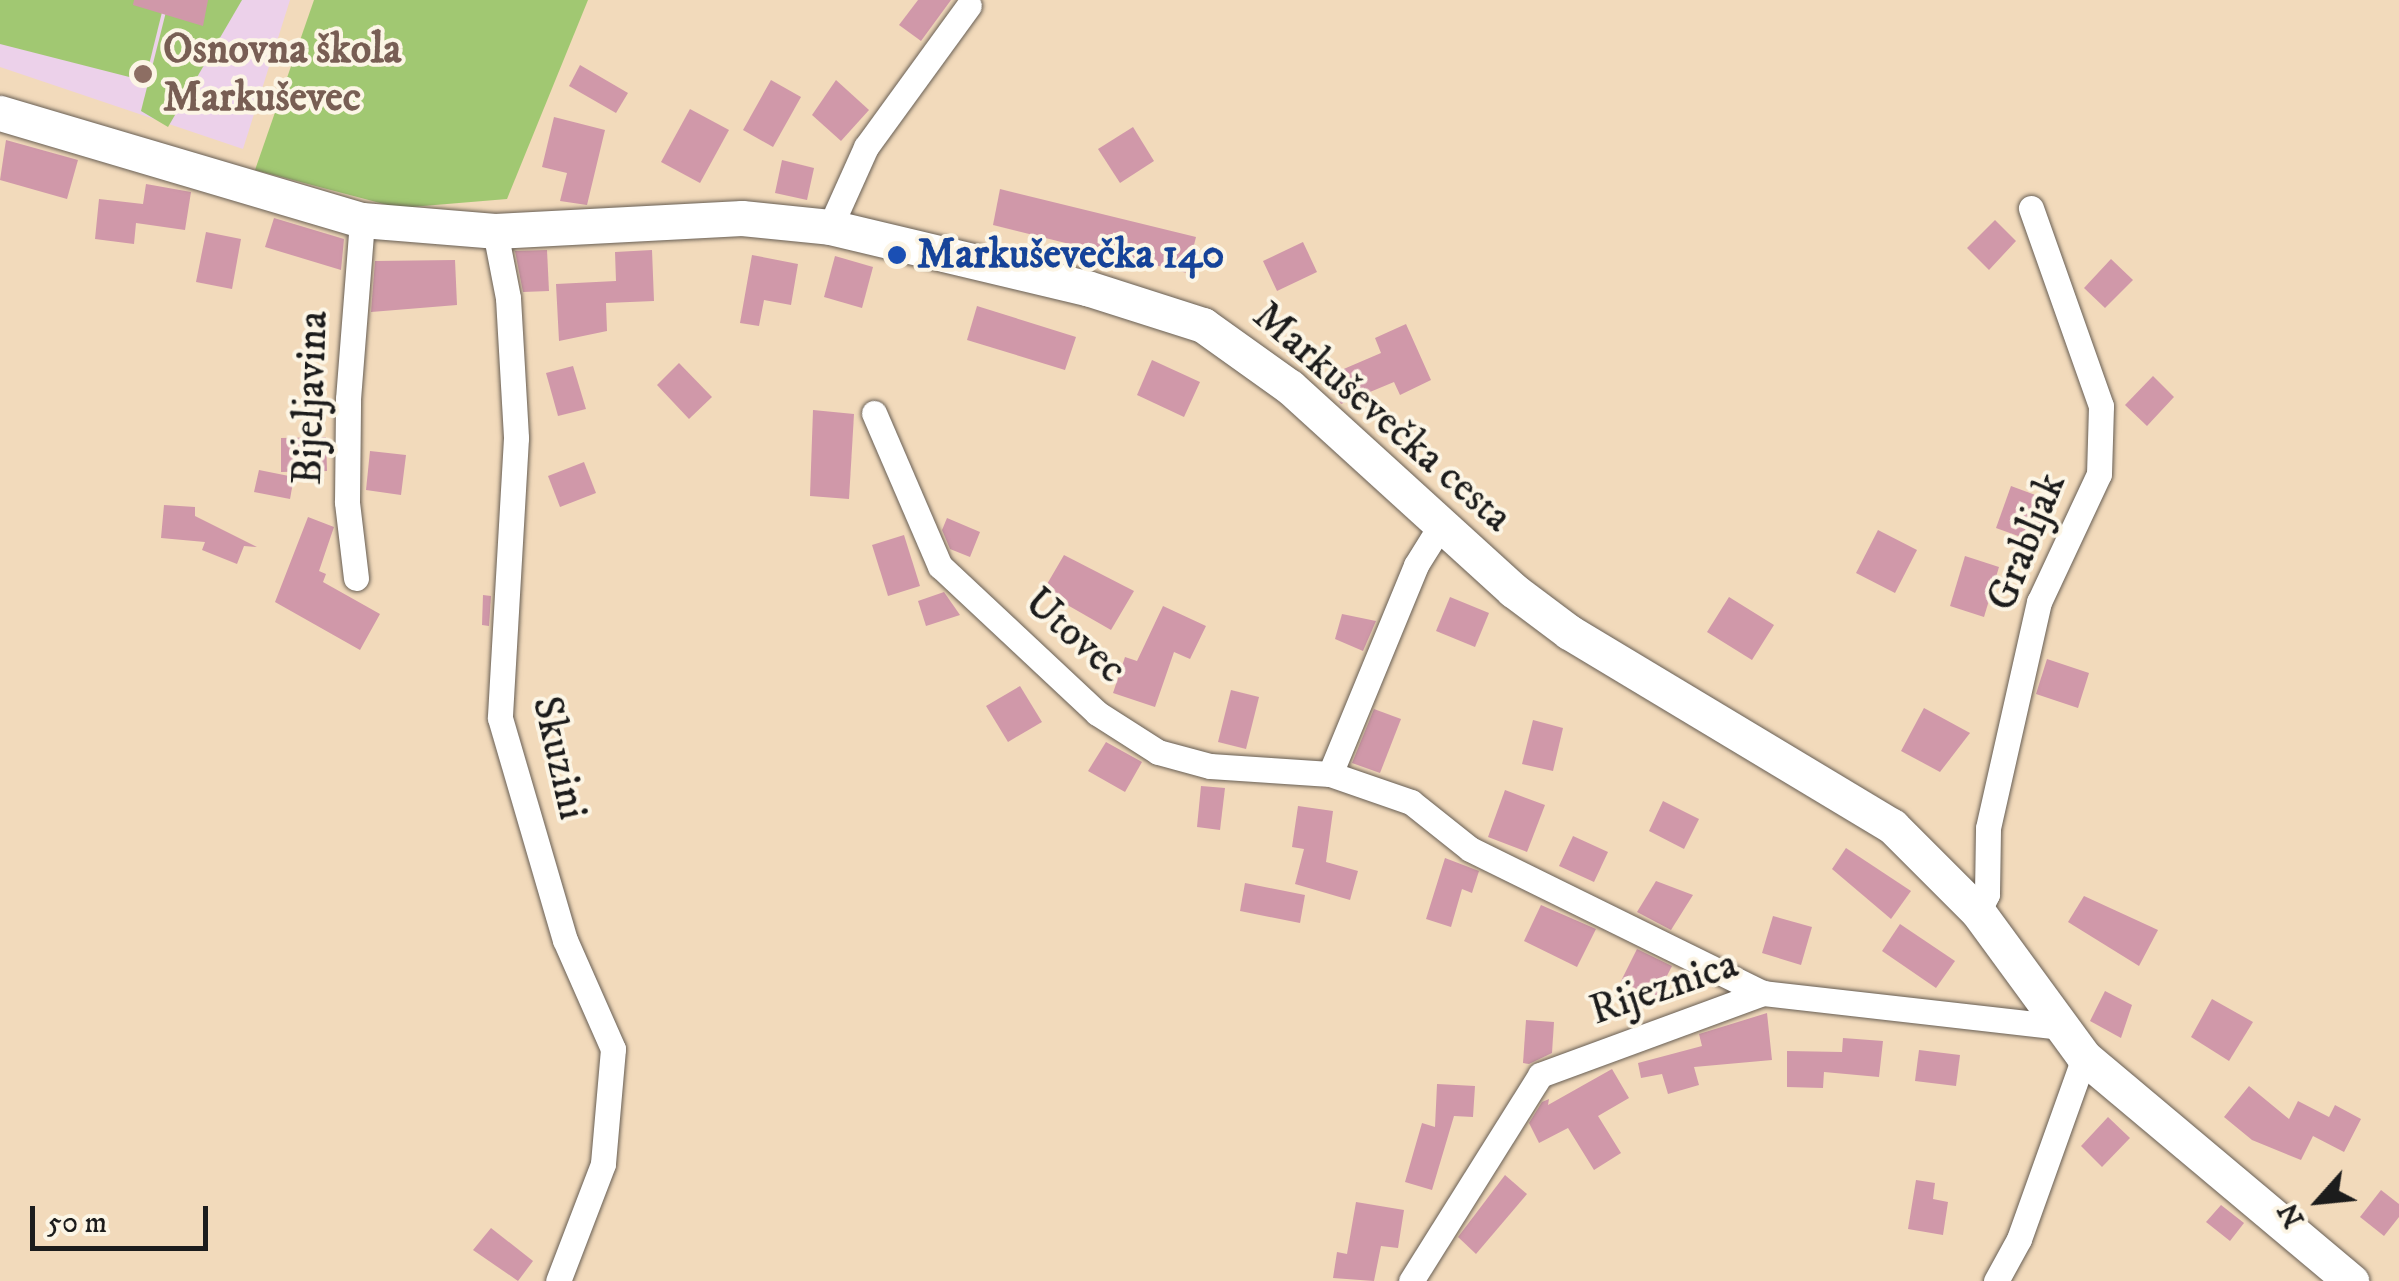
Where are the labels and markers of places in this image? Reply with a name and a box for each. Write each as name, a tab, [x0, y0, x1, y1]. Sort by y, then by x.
place label: Osnovna škola Markuševec	[163, 25, 401, 124]
marker: Osnovna škola Markuševec	[132, 63, 154, 85]
place label: Markuševečka 140	[917, 230, 1225, 280]
marker: Markuševečka 140	[886, 244, 908, 266]

